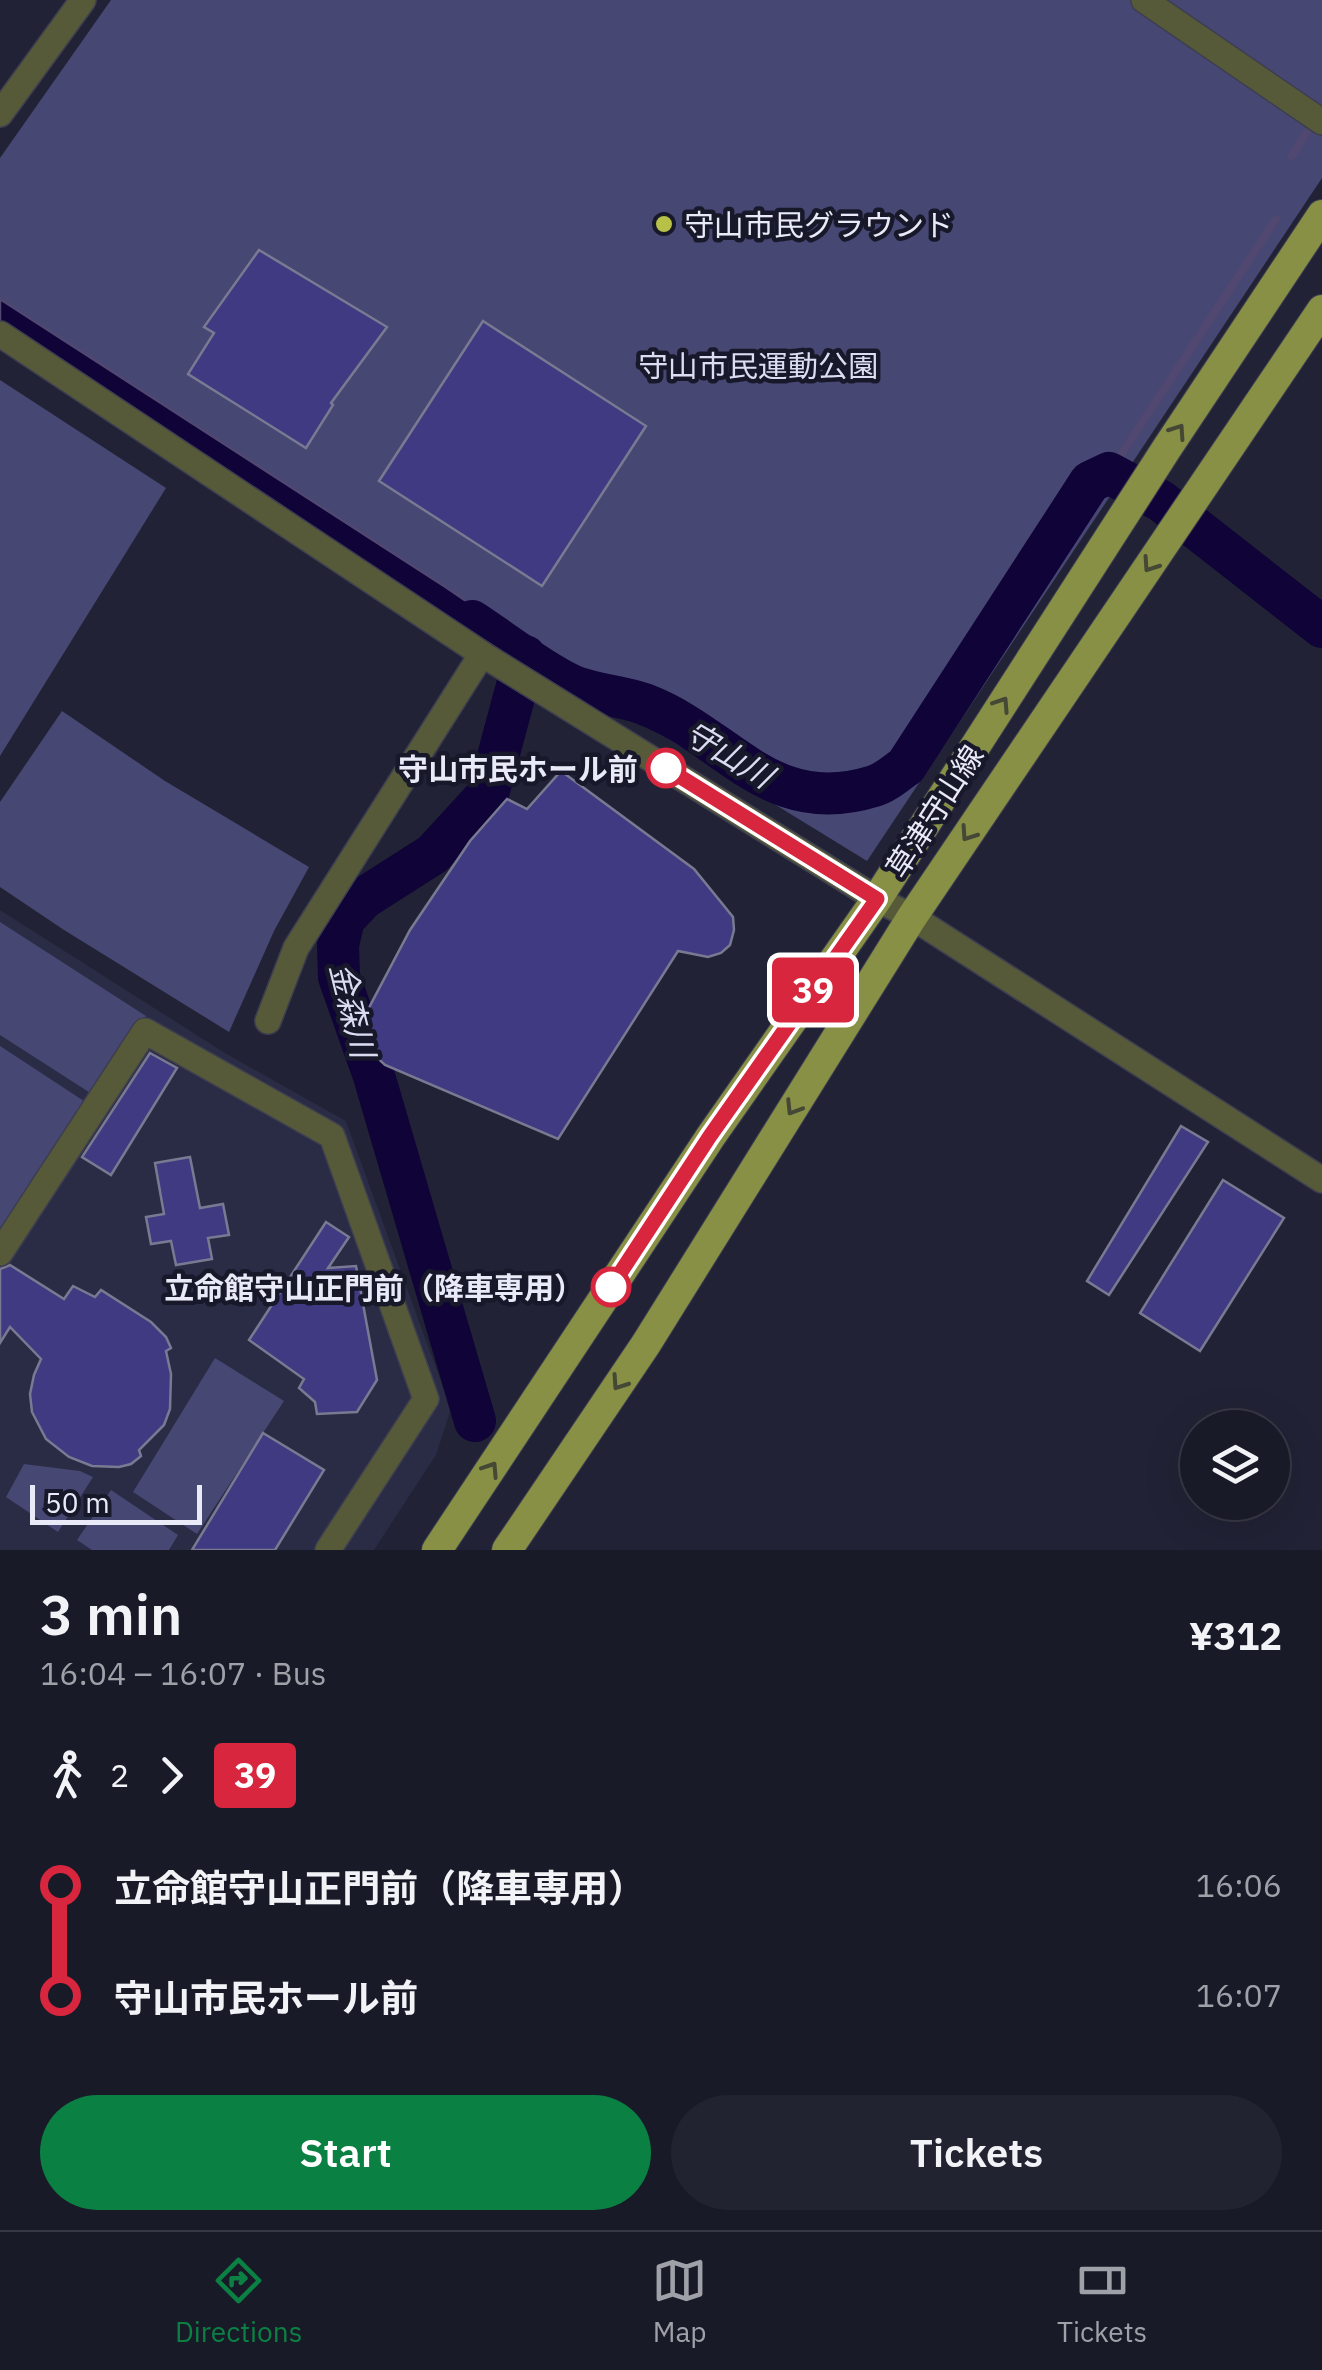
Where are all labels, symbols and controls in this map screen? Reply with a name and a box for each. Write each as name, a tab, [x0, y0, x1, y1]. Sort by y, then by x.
place label: 守山市民グラウンド	[684, 205, 954, 244]
marker: 守山市民グラウンド	[653, 213, 675, 235]
park label: 守山市民運動公園	[638, 346, 878, 385]
one-way arrow	[1166, 423, 1184, 442]
one-way arrow	[1144, 554, 1162, 573]
one-way arrow	[990, 697, 1009, 715]
water label: 守山川	[677, 711, 784, 798]
street label: 草津守山線	[877, 737, 991, 885]
place label: 守山市民ホール前	[398, 749, 638, 788]
marker: 守山市民ホール前	[647, 749, 685, 787]
one-way arrow	[962, 823, 980, 842]
water label: 金森川	[321, 958, 386, 1065]
line badge: 39	[768, 958, 858, 1022]
text: 39	[792, 967, 834, 1013]
one-way arrow	[786, 1097, 805, 1115]
place label: 立命館守山正門前（降車専用）	[164, 1268, 584, 1307]
marker: 立命館守山正門前（降車専用）	[592, 1268, 630, 1306]
one-way arrow	[613, 1372, 632, 1390]
map controls	[1180, 1410, 1290, 1520]
button: layers	[1180, 1410, 1290, 1520]
one-way arrow	[479, 1461, 497, 1480]
scale bar	[30, 1480, 202, 1524]
text: 50 m	[45, 1484, 110, 1521]
text: 3 min	[40, 1579, 182, 1650]
text: ¥312	[1189, 1611, 1282, 1660]
text: 16:04 – 16:07 · Bus	[40, 1652, 326, 1694]
icon: walk	[40, 1748, 95, 1803]
icon: forward	[144, 1748, 199, 1803]
text: 39	[234, 1752, 276, 1798]
text: 2	[110, 1754, 129, 1796]
text: 立命館守山正門前（降車専用）	[114, 1863, 646, 1912]
text: 16:06	[1196, 1864, 1282, 1906]
text: 守山市民ホール前	[114, 1973, 418, 2022]
text: 16:07	[1196, 1974, 1282, 2016]
button: Start	[40, 2095, 651, 2210]
button: Tickets	[671, 2095, 1282, 2210]
tab: Directions	[175, 2253, 302, 2350]
tab: Map	[652, 2253, 707, 2350]
tab: Tickets	[1057, 2253, 1147, 2350]

